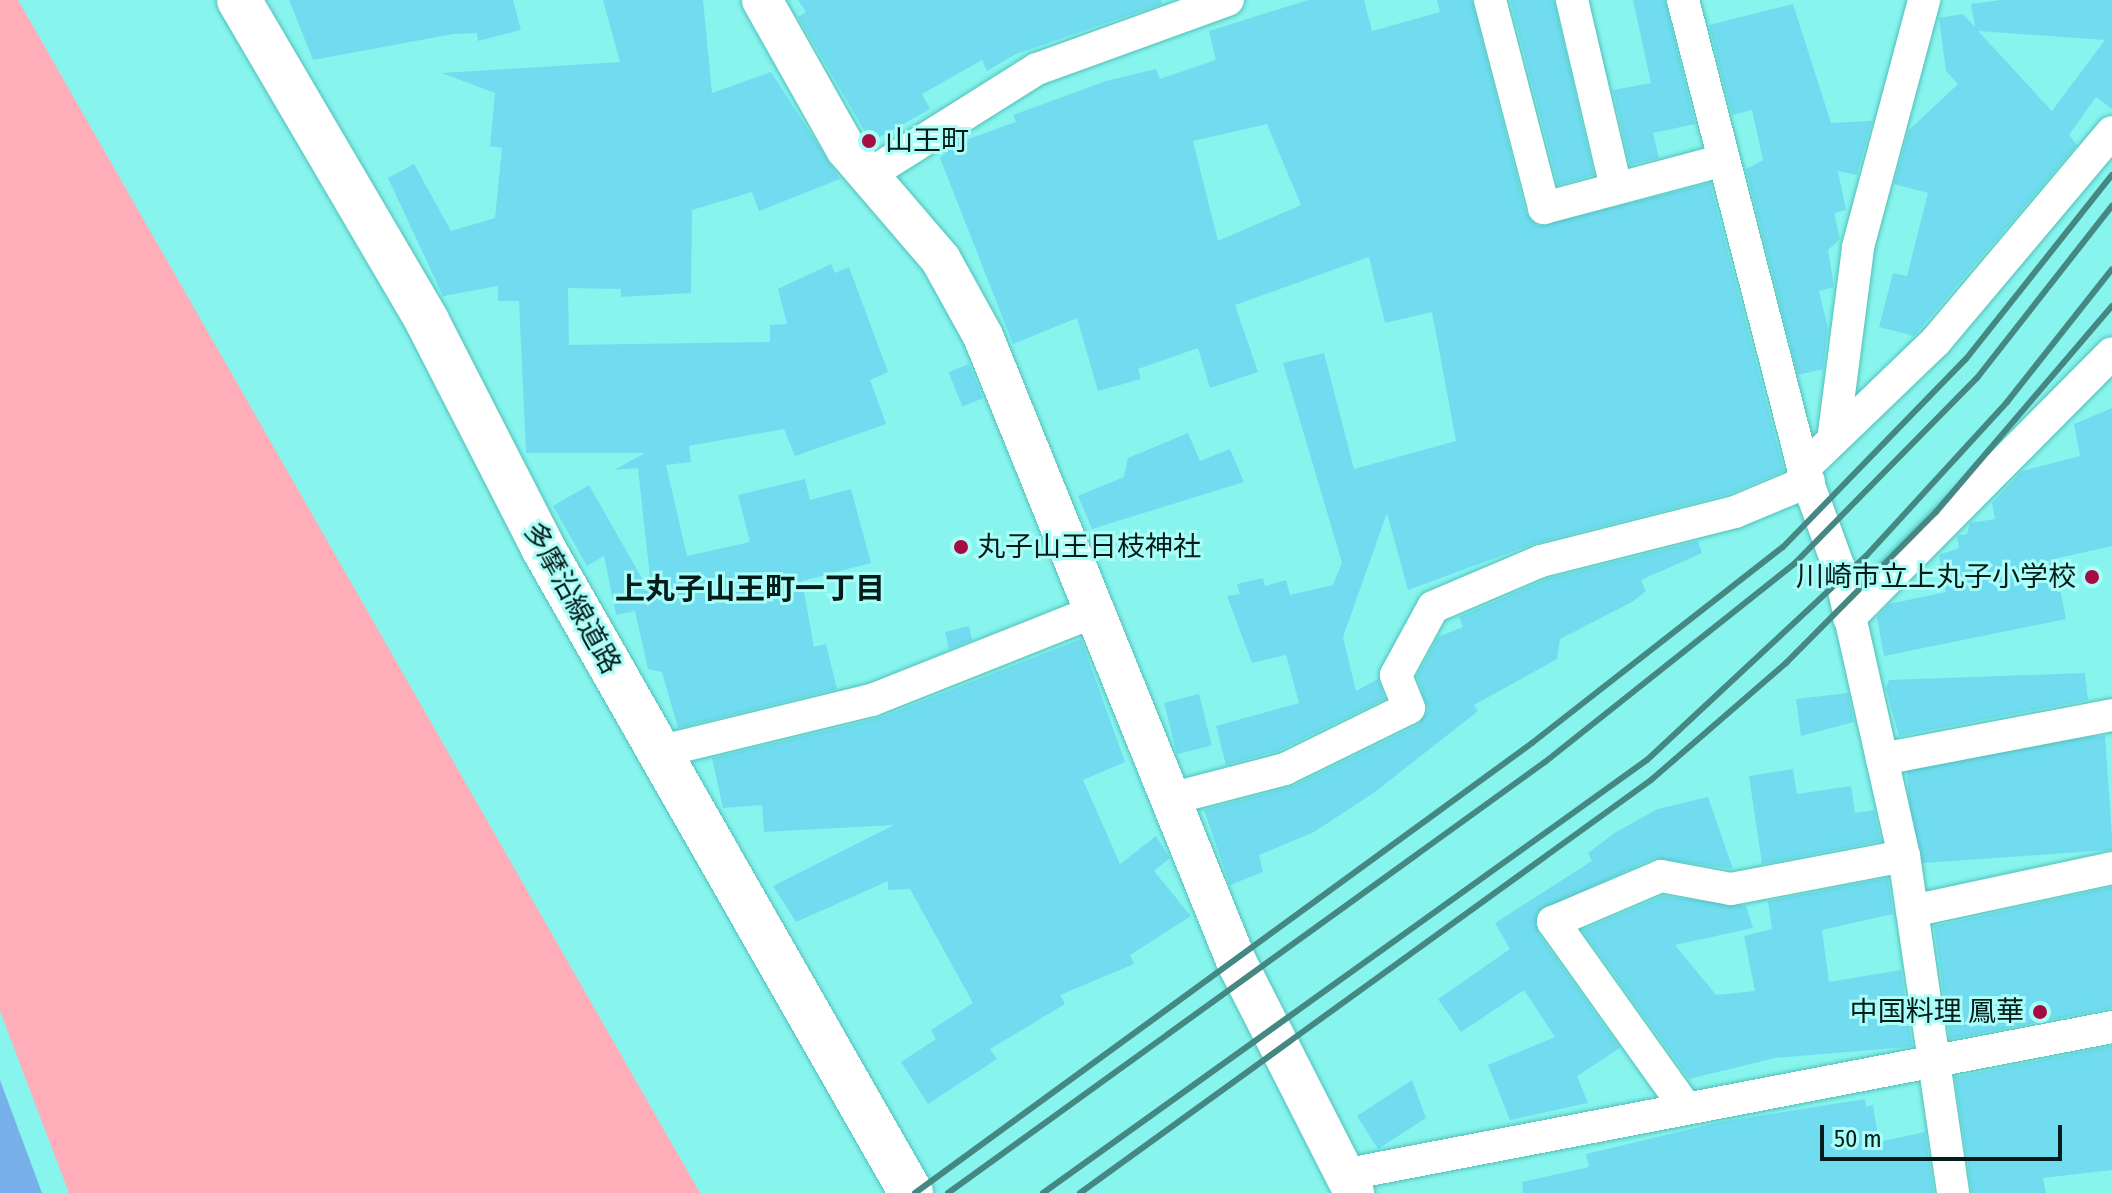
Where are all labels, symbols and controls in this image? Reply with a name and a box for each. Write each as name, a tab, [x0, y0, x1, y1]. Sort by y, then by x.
place label: 山王町	[885, 124, 969, 158]
marker: 山王町	[860, 132, 878, 150]
street label: 多摩沿線道路	[517, 516, 627, 680]
place label: 丸子山王日枝神社	[977, 530, 1201, 564]
marker: 丸子山王日枝神社	[952, 538, 970, 556]
place label: 川崎市立上丸子小学校	[1796, 560, 2076, 594]
marker: 川崎市立上丸子小学校	[2083, 568, 2101, 586]
district label: 上丸子山王町一丁目	[615, 571, 885, 607]
place label: 中国料理 鳳華	[1849, 995, 2024, 1029]
marker: 中国料理 鳳華	[2031, 1003, 2049, 1021]
scale bar	[1824, 1109, 2066, 1159]
text: 50 m	[1834, 1125, 1882, 1153]

